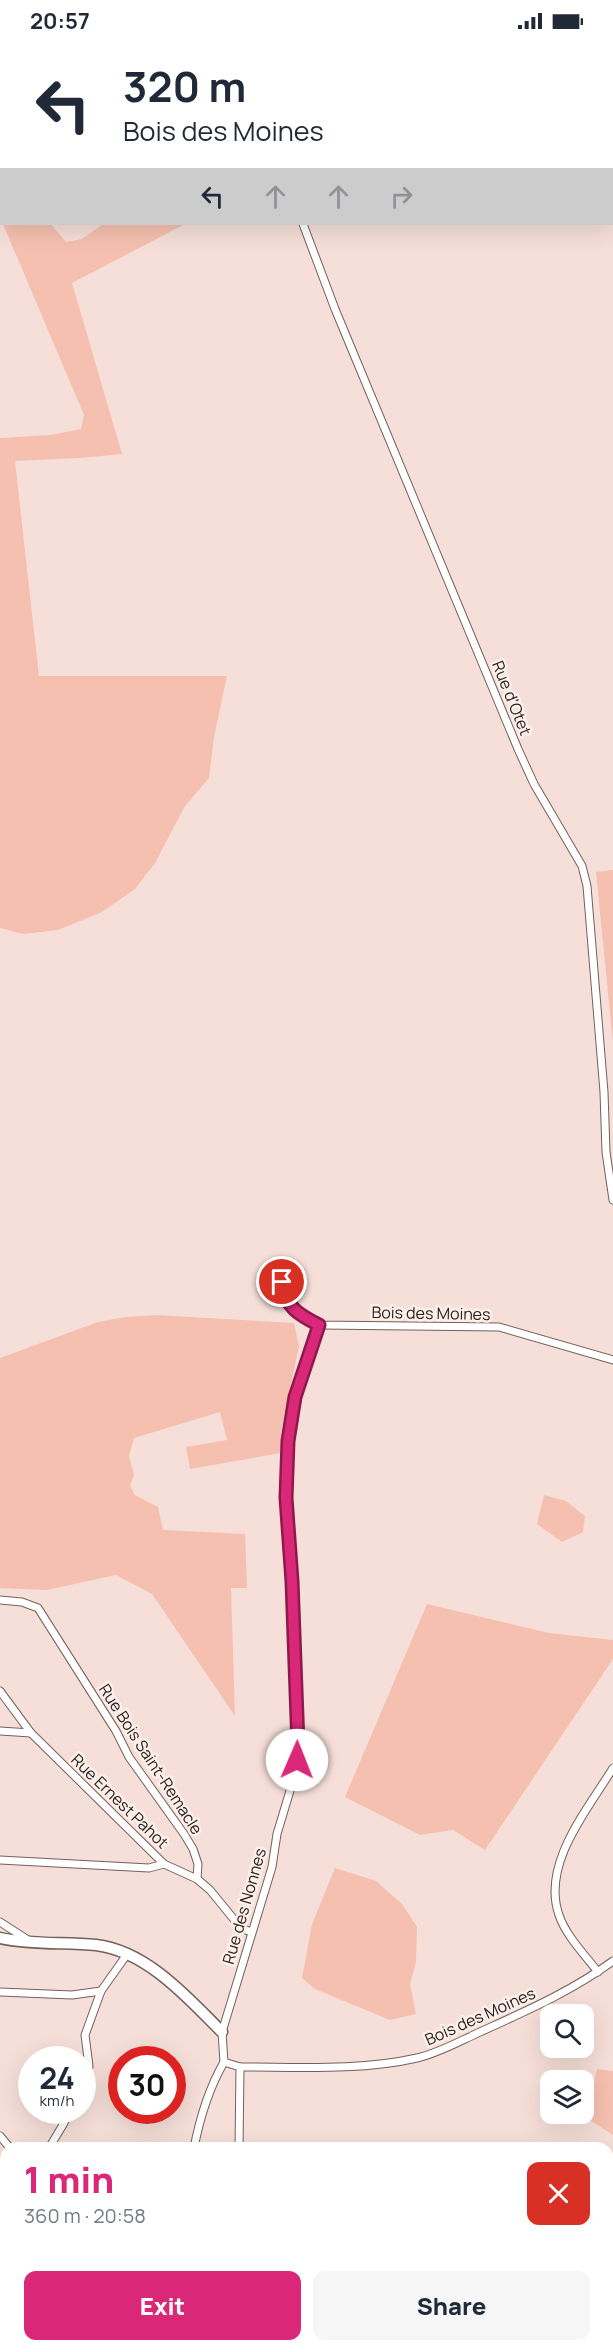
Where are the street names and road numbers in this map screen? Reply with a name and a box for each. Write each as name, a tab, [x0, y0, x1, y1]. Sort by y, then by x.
street label: Rue d'Otet	[487, 658, 537, 738]
street label: Bois des Moines	[371, 1301, 491, 1325]
street label: Rue Bois Saint-Remacle	[94, 1680, 208, 1838]
street label: Rue Ernest Pahot	[67, 1749, 173, 1853]
street label: Rue des Nonnes	[217, 1845, 271, 1967]
street label: Bois des Moines	[421, 1982, 539, 2050]

